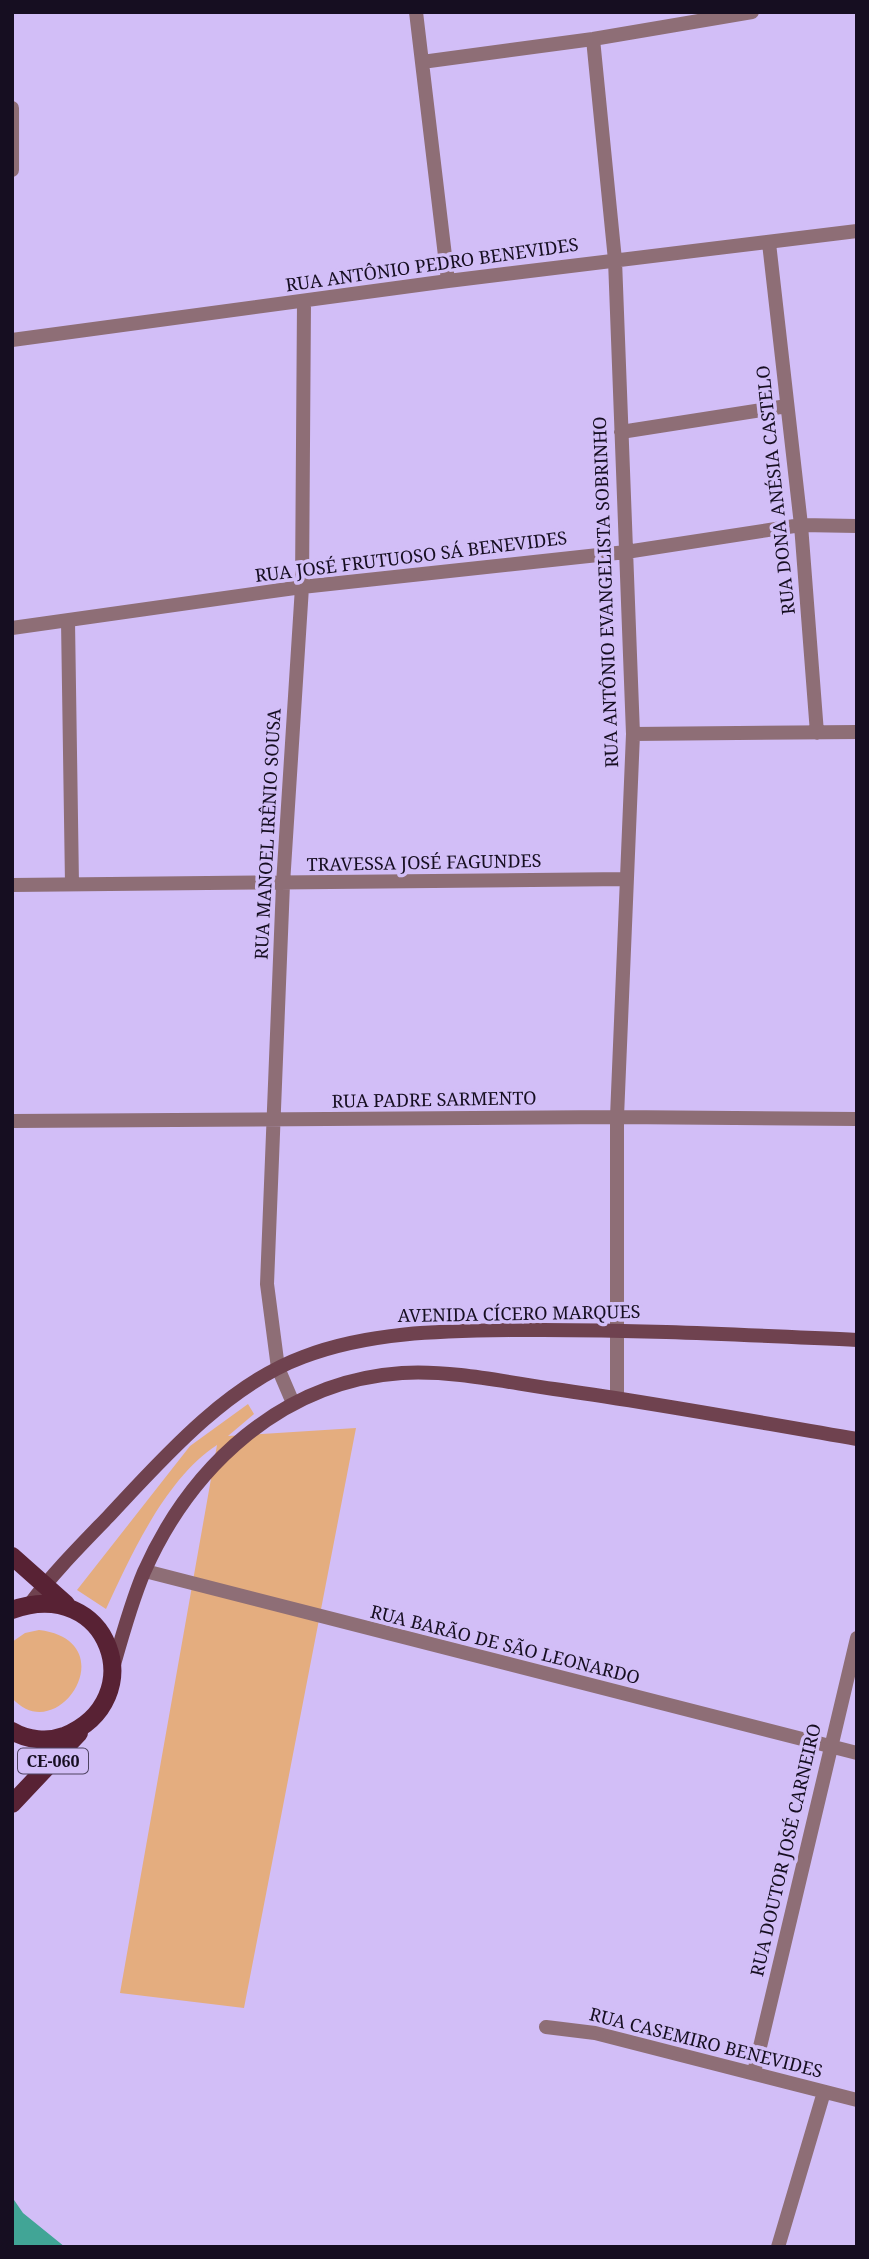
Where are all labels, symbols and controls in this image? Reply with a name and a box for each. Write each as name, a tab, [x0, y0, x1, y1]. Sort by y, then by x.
street label: RUA ANTÔNIO PEDRO BENEVIDES	[284, 232, 580, 296]
street label: RUA DONA ANÉSIA CASTELO	[750, 364, 800, 616]
street label: RUA ANTÔNIO EVANGELISTA SOBRINHO	[587, 416, 623, 768]
street label: RUA JOSÉ FRUTUOSO SÁ BENEVIDES	[253, 525, 568, 587]
street label: RUA MANOEL IRÊNIO SOUSA	[248, 707, 286, 960]
street label: TRAVESSA JOSÉ FAGUNDES	[306, 848, 542, 876]
street label: RUA PADRE SARMENTO	[331, 1085, 537, 1113]
street label: AVENIDA CÍCERO MARQUES	[397, 1299, 641, 1327]
street label: RUA BARÃO DE SÃO LEONARDO	[368, 1599, 643, 1689]
street label: RUA DOUTOR JOSÉ CARNEIRO	[744, 1721, 826, 1979]
road number: CE-060	[18, 1749, 88, 1774]
street label: RUA CASEMIRO BENEVIDES	[587, 2001, 825, 2083]

